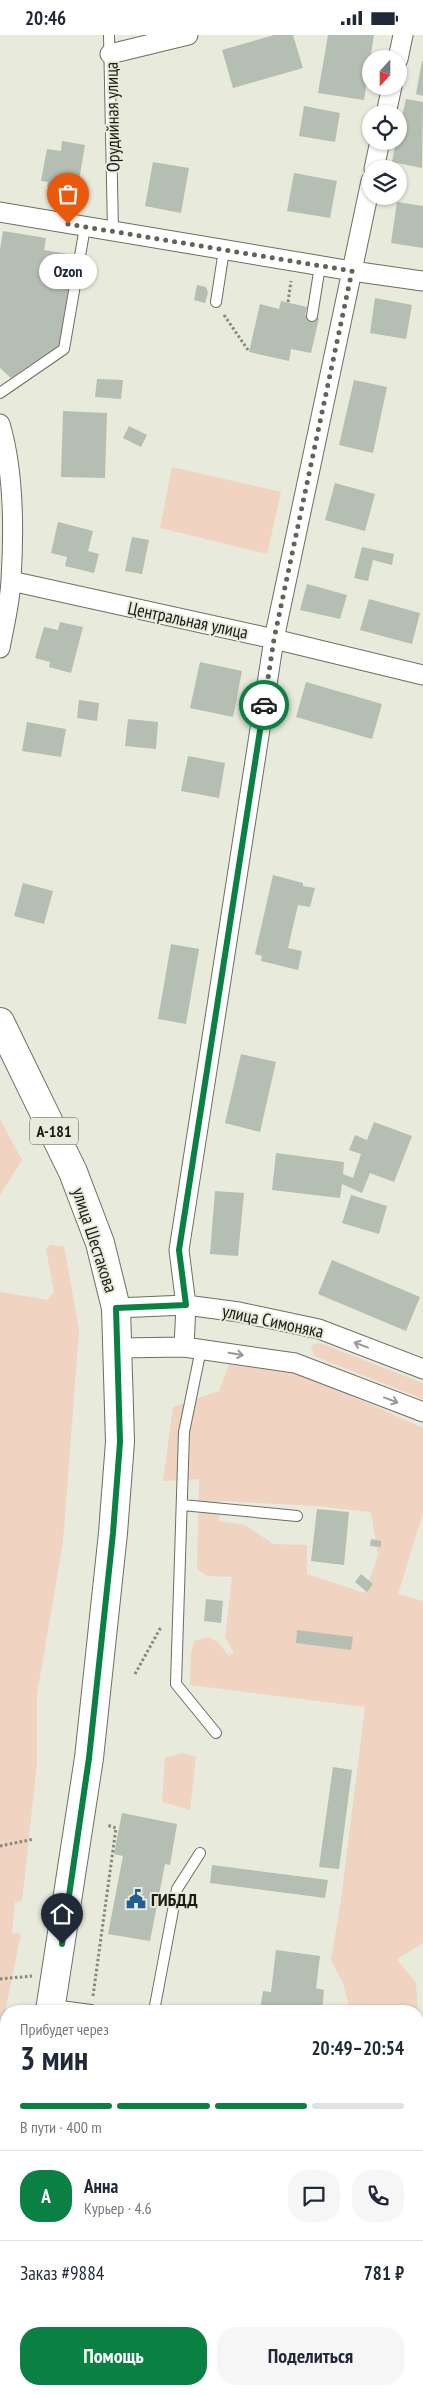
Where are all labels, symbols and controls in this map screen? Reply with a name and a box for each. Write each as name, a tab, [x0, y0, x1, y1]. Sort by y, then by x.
text: 20:46	[25, 6, 66, 30]
north arrow	[362, 50, 408, 95]
map controls	[362, 50, 407, 205]
street label: Орудийная улица	[100, 62, 124, 172]
button: locate	[362, 105, 407, 150]
button: layers	[362, 160, 407, 205]
pin	[47, 173, 89, 224]
icon: bag	[54, 180, 82, 208]
callout: Ozon	[39, 254, 97, 289]
text: Ozon	[54, 261, 82, 281]
street label: Центральная улица	[126, 596, 250, 644]
courier	[239, 680, 289, 730]
icon: car	[250, 691, 278, 719]
road number: А-181	[30, 1117, 78, 1145]
street label: улица Шестакова	[67, 1185, 123, 1295]
street label: улица Симоняка	[220, 1299, 326, 1343]
one-way arrow	[354, 1340, 369, 1350]
one-way arrow	[227, 1349, 243, 1359]
one-way arrow	[383, 1396, 398, 1405]
public building icon: ГИБДД	[125, 1888, 147, 1910]
place label: ГИБДД	[151, 1888, 198, 1911]
pin	[41, 1893, 83, 1944]
icon: home	[48, 1900, 76, 1928]
text: Прибудет через	[20, 2019, 109, 2039]
text: 20:49–20:54	[311, 2036, 404, 2060]
text: 3 мин	[20, 2037, 88, 2079]
text: В пути · 400 m	[20, 2117, 102, 2137]
button: chat	[288, 2170, 340, 2222]
button: phone	[352, 2170, 404, 2222]
text: Анна	[84, 2174, 118, 2198]
text: А	[41, 2184, 51, 2208]
text: Курьер · 4.6	[84, 2198, 152, 2218]
text: Заказ #9884	[20, 2261, 104, 2285]
text: 781 ₽	[364, 2261, 404, 2285]
button: Помощь	[20, 2327, 207, 2385]
button: Поделиться	[217, 2327, 404, 2385]

